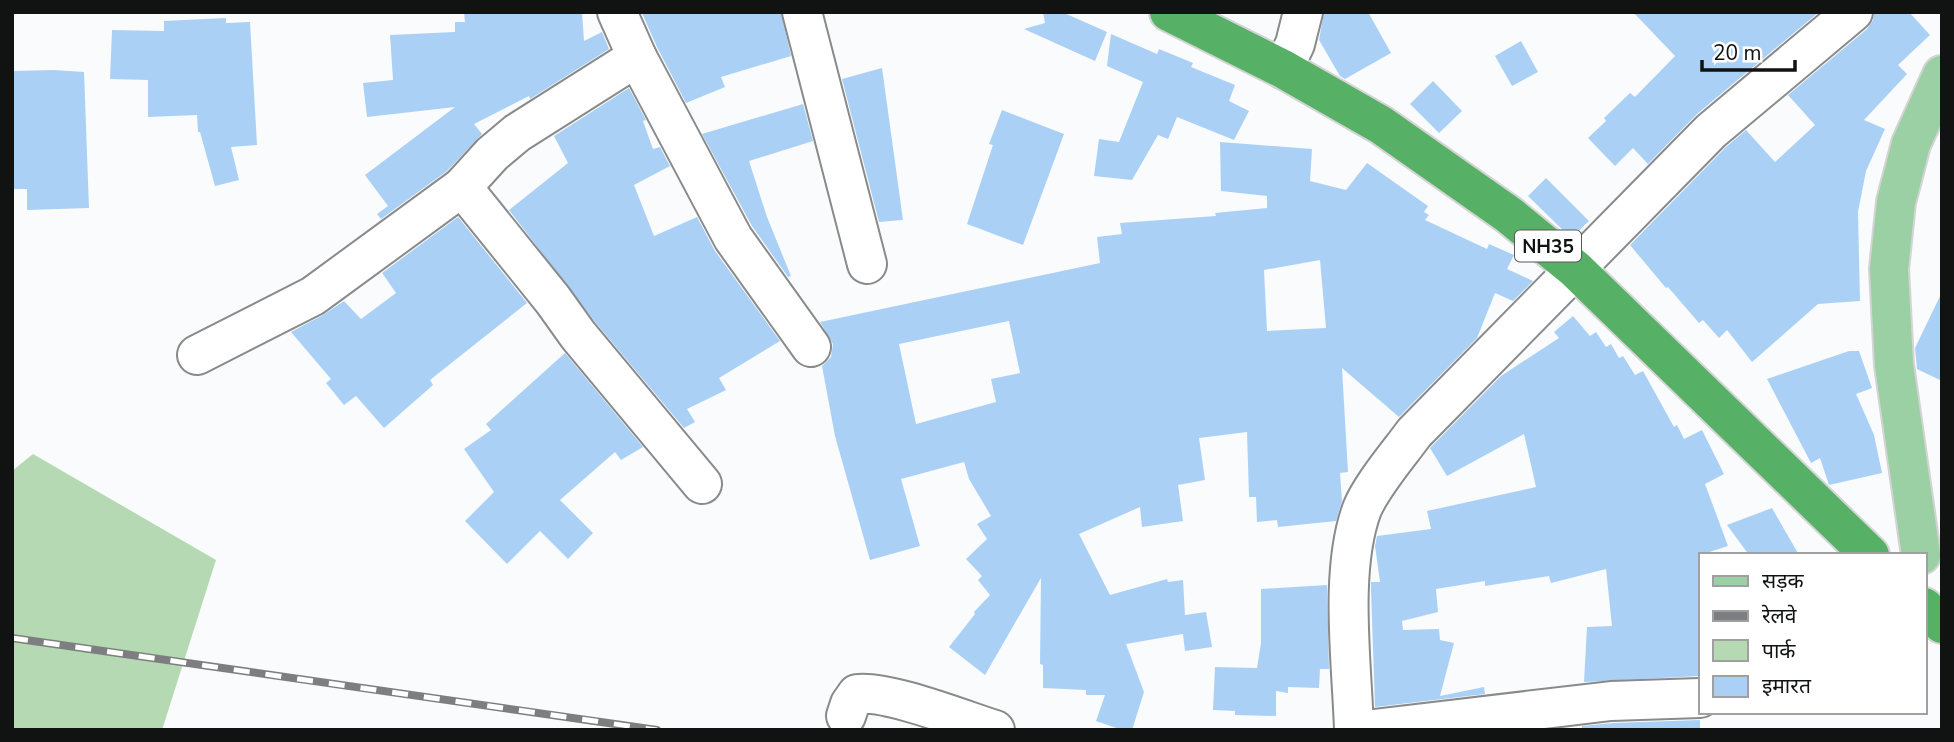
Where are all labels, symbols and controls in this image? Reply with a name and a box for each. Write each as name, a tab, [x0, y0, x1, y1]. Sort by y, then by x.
scale bar	[1702, 28, 1795, 72]
text: 20 m	[1713, 39, 1762, 67]
road number: NH35	[1515, 230, 1581, 262]
legend	[1699, 553, 1926, 714]
text: सड़क	[1762, 567, 1804, 595]
text: रेलवे	[1761, 602, 1797, 630]
text: पार्क	[1762, 637, 1796, 665]
text: इमारत	[1762, 672, 1812, 700]

